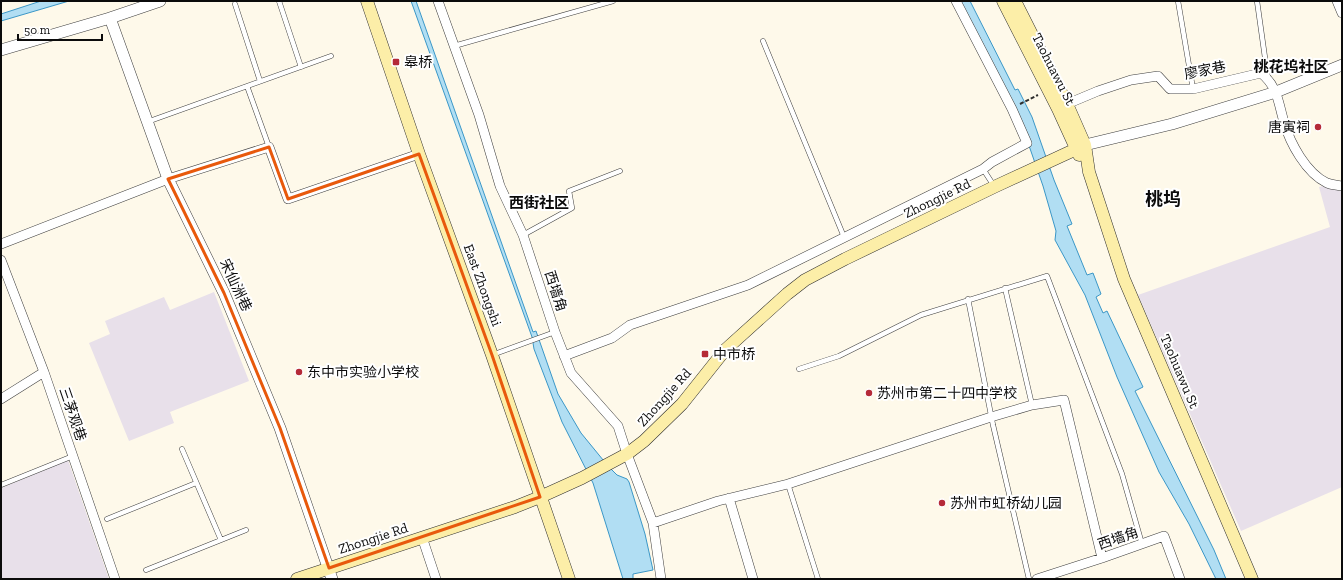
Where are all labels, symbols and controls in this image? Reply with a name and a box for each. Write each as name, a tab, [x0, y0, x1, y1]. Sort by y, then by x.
scale bar	[18, 16, 102, 42]
text: 50 m	[24, 23, 51, 37]
street label: Taohuawu St	[1028, 30, 1079, 109]
place label: 皋桥	[404, 54, 432, 71]
marker: 皋桥	[391, 57, 401, 67]
street label: 廖家巷	[1183, 58, 1227, 83]
district label: 桃花坞社区	[1253, 58, 1329, 76]
place label: 唐寅祠	[1268, 119, 1310, 136]
marker: 唐寅祠	[1313, 122, 1323, 132]
street label: Zhongjie Rd	[901, 175, 974, 222]
district label: 桃坞	[1145, 188, 1181, 210]
district label: 西街社区	[509, 194, 569, 212]
street label: East Zhongshi	[460, 242, 505, 329]
street label: 宋仙洲巷	[216, 256, 255, 314]
street label: 西墙角	[541, 269, 570, 314]
street label: Taohuawu St	[1156, 332, 1203, 412]
place label: 中市桥	[713, 346, 755, 363]
marker: 中市桥	[700, 349, 710, 359]
place label: 东中市实验小学校	[307, 364, 419, 381]
street label: Zhongjie Rd	[634, 365, 695, 430]
marker: 东中市实验小学校	[294, 367, 304, 377]
street label: 三茅观巷	[55, 385, 90, 443]
place label: 苏州市第二十四中学校	[877, 385, 1017, 402]
marker: 苏州市第二十四中学校	[864, 388, 874, 398]
place label: 苏州市虹桥幼儿园	[950, 495, 1062, 512]
marker: 苏州市虹桥幼儿园	[937, 498, 947, 508]
street label: Zhongjie Rd	[336, 519, 410, 558]
street label: 西墙角	[1096, 524, 1141, 553]

